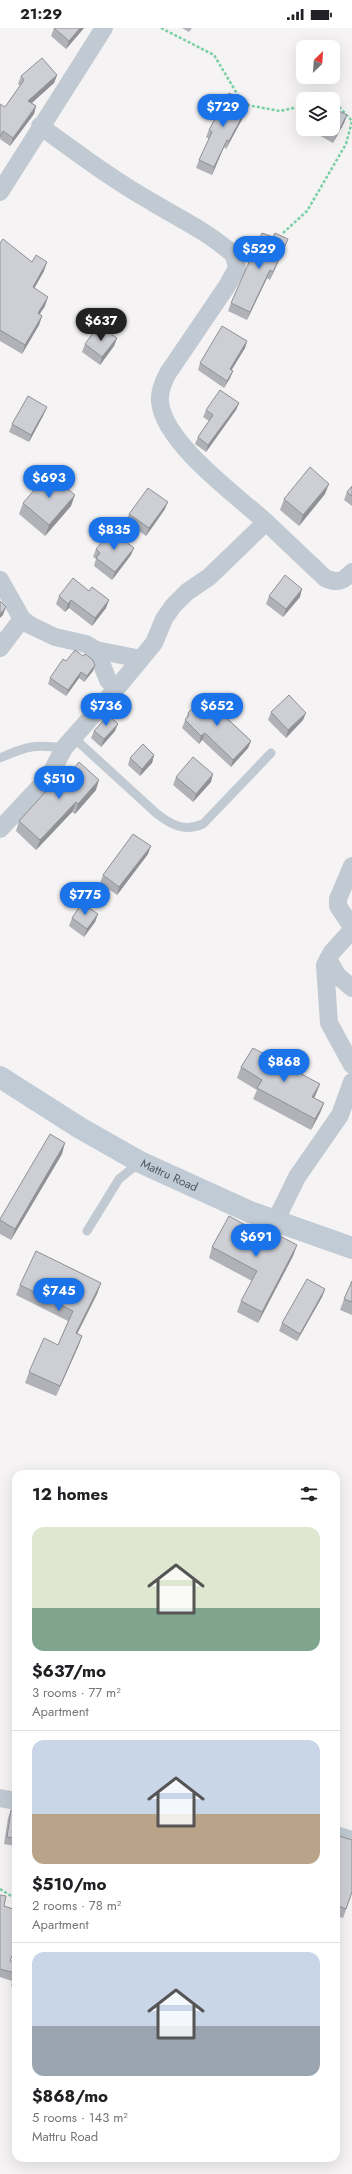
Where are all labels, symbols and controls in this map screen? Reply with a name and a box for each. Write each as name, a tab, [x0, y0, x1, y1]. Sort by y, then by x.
text: 21:29	[20, 3, 62, 25]
north arrow	[296, 40, 340, 84]
map controls	[296, 40, 340, 136]
button: layers	[296, 92, 340, 136]
pin: $729	[199, 94, 247, 128]
text: $729	[206, 97, 240, 116]
pin: $529	[235, 236, 283, 270]
text: $529	[242, 239, 276, 258]
pin: $637	[77, 308, 125, 342]
text: $637	[85, 311, 117, 330]
pin: $693	[25, 465, 73, 499]
text: $693	[32, 468, 66, 487]
pin: $835	[90, 517, 138, 551]
text: $835	[98, 520, 130, 539]
pin: $736	[82, 693, 130, 727]
pin: $652	[193, 693, 241, 727]
text: $736	[90, 696, 122, 715]
text: $652	[200, 696, 234, 715]
pin: $510	[35, 766, 83, 800]
text: $510	[43, 769, 75, 788]
pin: $775	[61, 882, 109, 916]
text: $775	[69, 885, 101, 904]
pin: $868	[260, 1049, 308, 1083]
text: $868	[267, 1052, 301, 1071]
street label: Mattru Road	[138, 1154, 201, 1196]
pin: $691	[232, 1224, 280, 1258]
text: $691	[240, 1227, 272, 1246]
pin: $745	[35, 1278, 83, 1312]
text: $745	[42, 1281, 76, 1300]
text: 12 homes	[32, 1482, 108, 1506]
icon: filters	[298, 1483, 320, 1505]
icon: home	[140, 1553, 212, 1625]
text: $637/mo	[32, 1659, 106, 1683]
text: 3 rooms · 77 m²	[32, 1683, 121, 1702]
text: Apartment	[32, 1702, 89, 1721]
icon: home	[140, 1766, 212, 1838]
text: $510/mo	[32, 1872, 107, 1896]
text: 2 rooms · 78 m²	[32, 1896, 121, 1915]
text: Apartment	[32, 1915, 89, 1934]
icon: home	[140, 1978, 212, 2050]
text: $868/mo	[32, 2084, 108, 2108]
text: 5 rooms · 143 m²	[32, 2108, 128, 2127]
text: Mattru Road	[32, 2127, 98, 2146]

